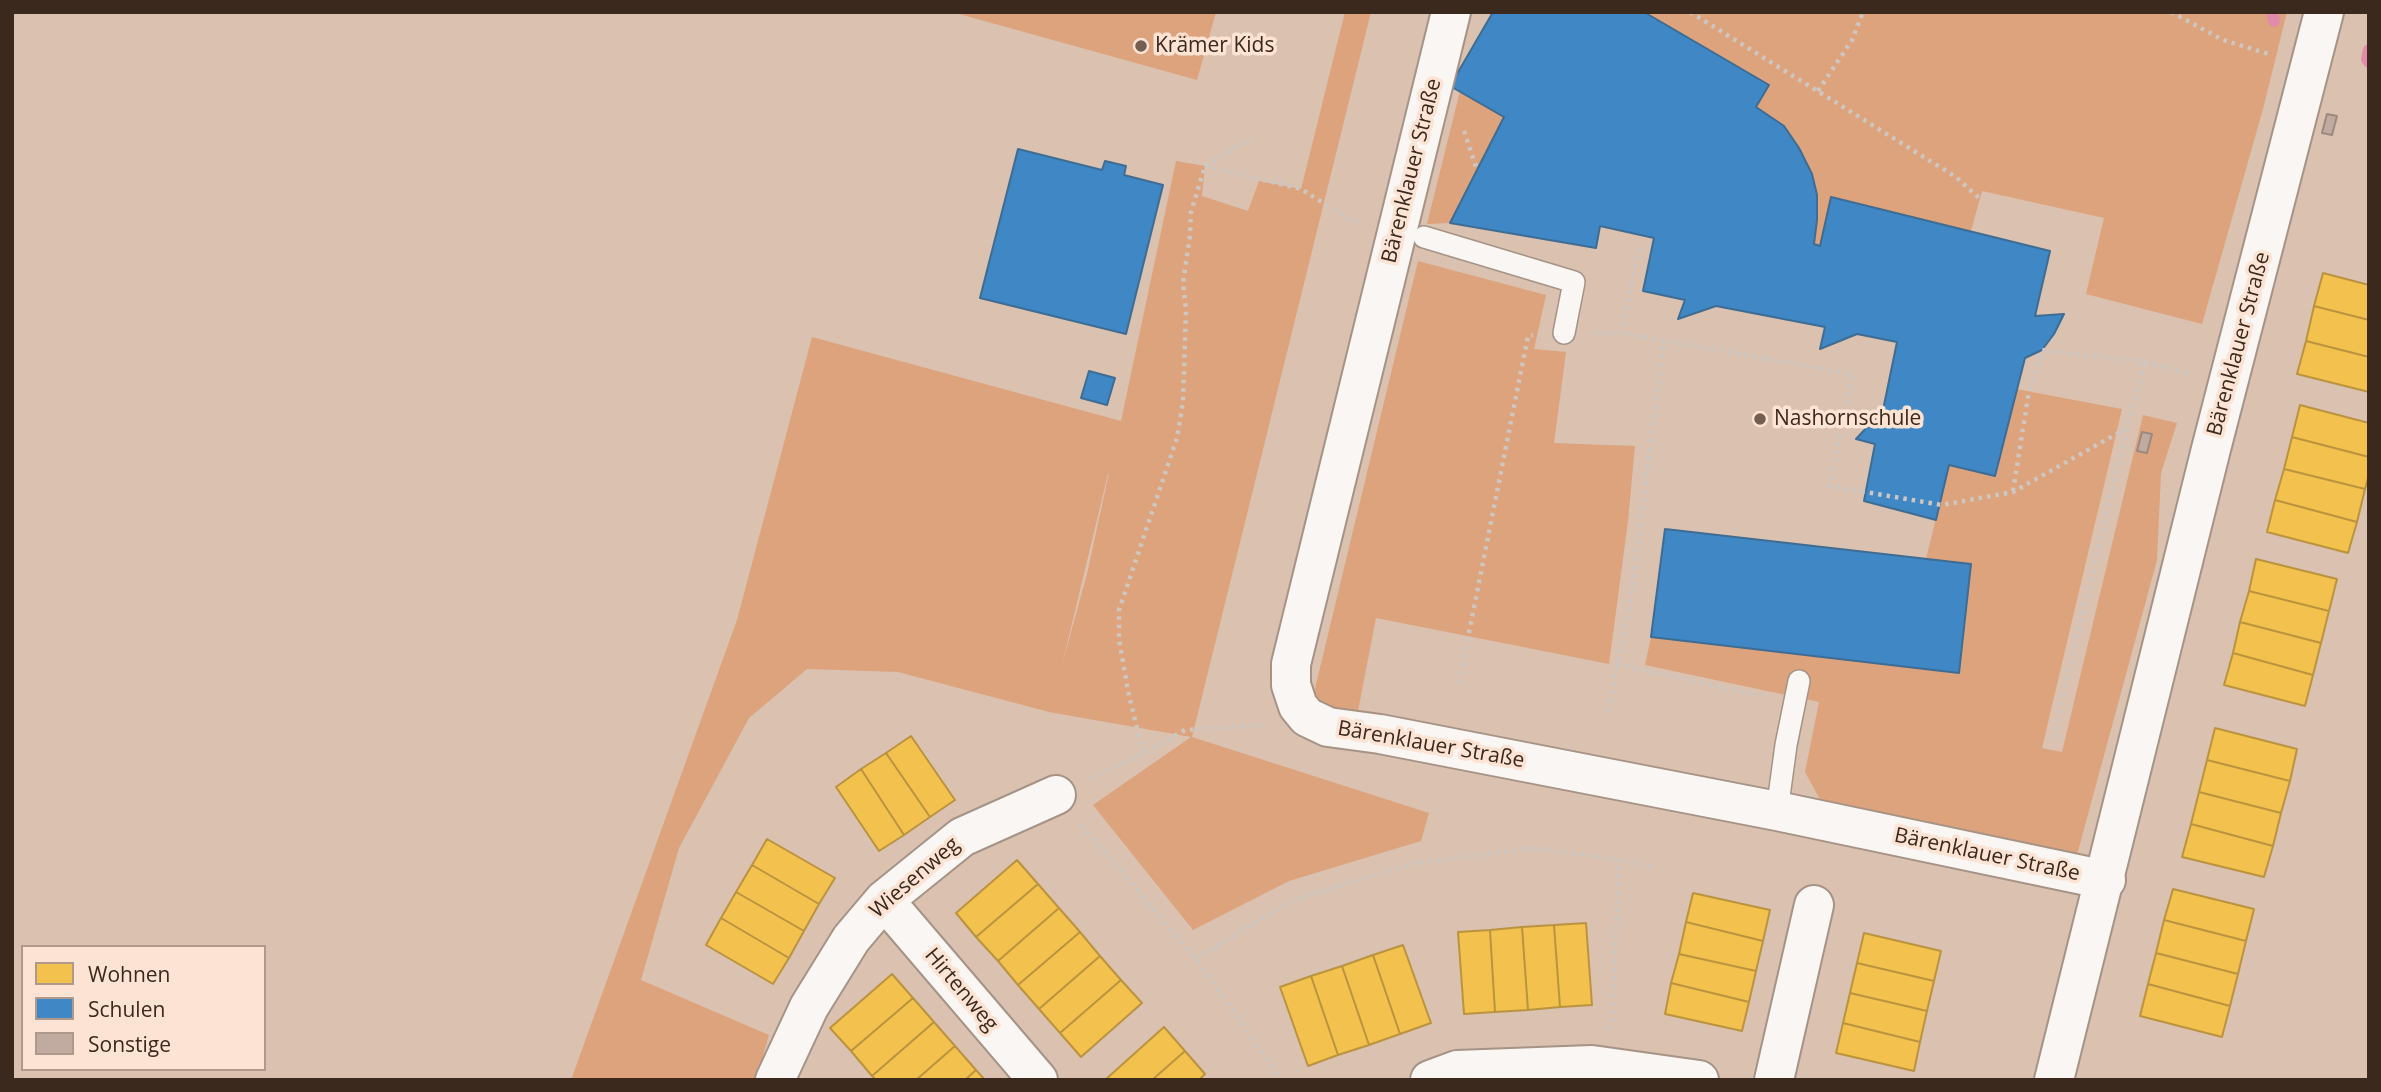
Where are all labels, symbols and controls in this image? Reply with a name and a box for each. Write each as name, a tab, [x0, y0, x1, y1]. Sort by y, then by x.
place label: Krämer Kids	[1155, 33, 1274, 59]
marker: Krämer Kids	[1133, 38, 1149, 54]
street label: Bärenklauer Straße	[1377, 76, 1447, 266]
street label: Bärenklauer Straße	[2202, 249, 2276, 439]
place label: Nashornschule	[1774, 406, 1921, 432]
marker: Nashornschule	[1752, 411, 1768, 427]
street label: Bärenklauer Straße	[1336, 716, 1526, 774]
street label: Bärenklauer Straße	[1892, 823, 2082, 887]
street label: Wiesenweg	[865, 832, 965, 924]
street label: Hirtenweg	[919, 943, 1003, 1037]
legend	[21, 945, 266, 1071]
text: Wohnen	[88, 960, 170, 988]
text: Schulen	[88, 995, 165, 1023]
text: Sonstige	[88, 1030, 171, 1058]

